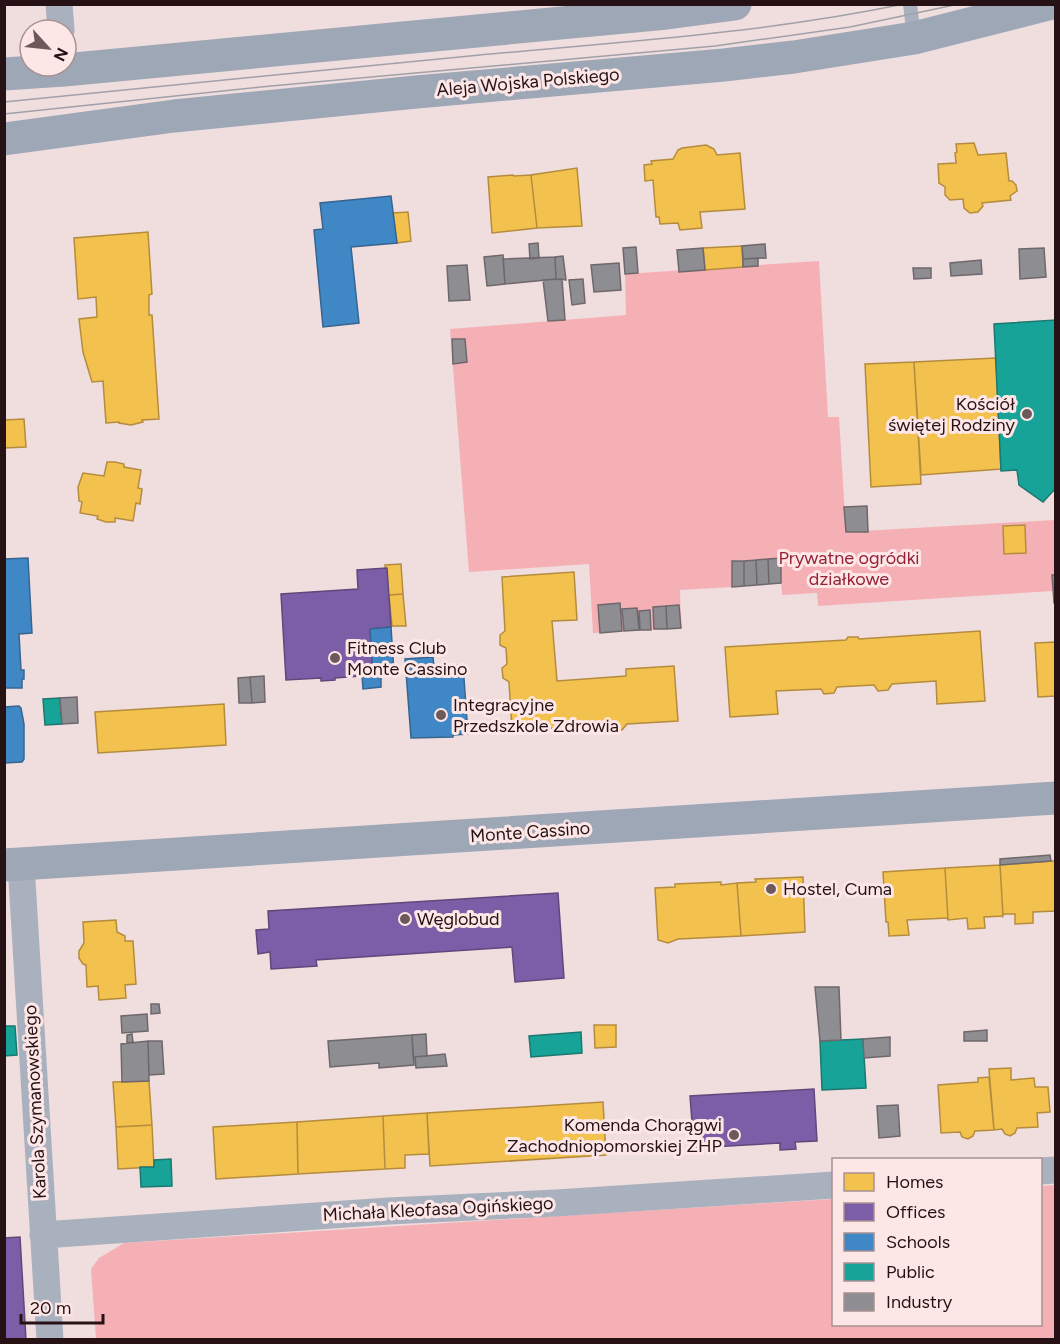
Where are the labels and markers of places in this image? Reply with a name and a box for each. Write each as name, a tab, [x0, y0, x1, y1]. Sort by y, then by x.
place label: Kościół świętej Rodziny	[888, 393, 1016, 436]
marker: Kościół świętej Rodziny	[1020, 407, 1034, 421]
place label: Fitness Club Monte Cassino	[347, 637, 467, 680]
marker: Fitness Club Monte Cassino	[328, 651, 342, 665]
place label: Integracyjne Przedszkole Zdrowia	[453, 694, 619, 737]
marker: Integracyjne Przedszkole Zdrowia	[434, 708, 448, 722]
place label: Hostel, Cuma	[783, 878, 892, 900]
marker: Hostel, Cuma	[764, 882, 778, 896]
place label: Węglobud	[417, 908, 500, 930]
marker: Węglobud	[398, 912, 412, 926]
place label: Komenda Chorągwi Zachodniopomorskiej ZHP	[507, 1114, 722, 1157]
marker: Komenda Chorągwi Zachodniopomorskiej ZHP	[727, 1128, 741, 1142]

